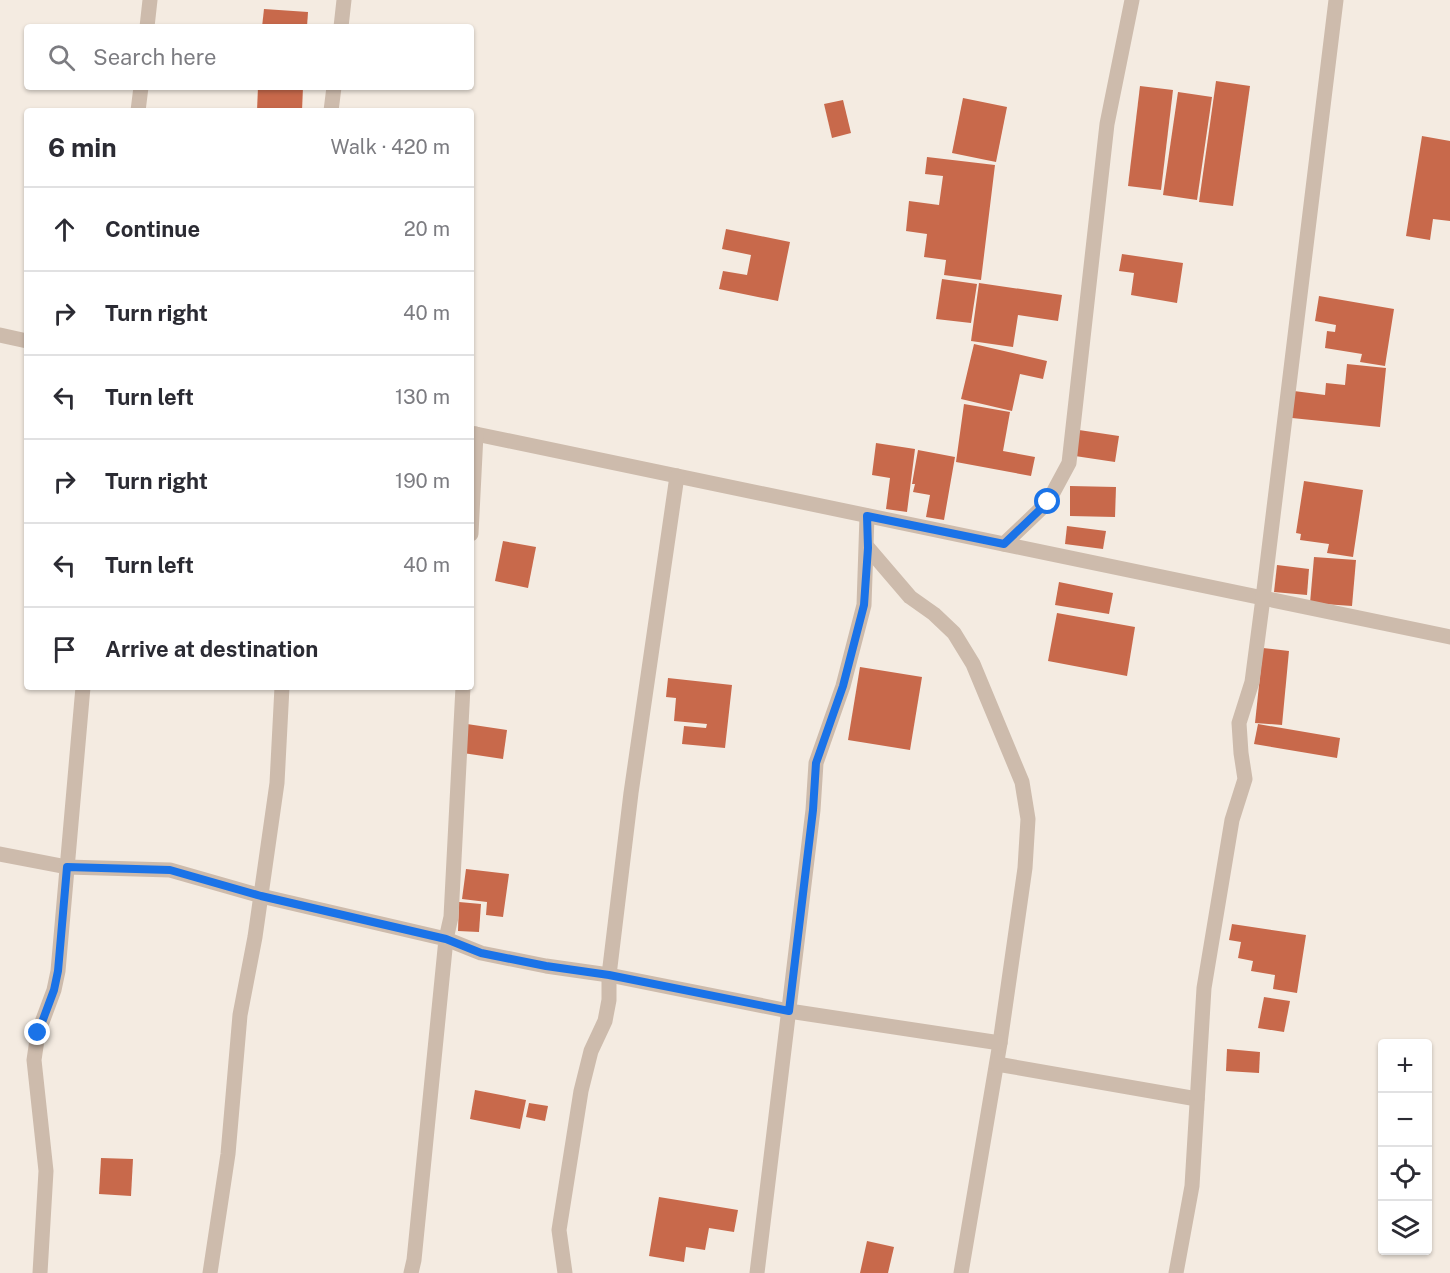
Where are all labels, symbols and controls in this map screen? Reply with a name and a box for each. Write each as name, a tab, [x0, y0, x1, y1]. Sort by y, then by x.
search box	[24, 24, 474, 90]
icon: search	[45, 41, 78, 74]
text: Search here	[93, 44, 217, 70]
text: 6 min	[48, 132, 117, 163]
text: Walk · 420 m	[330, 135, 450, 159]
icon: ahead	[48, 213, 81, 246]
text: Continue	[105, 216, 200, 242]
text: 20 m	[404, 217, 450, 241]
icon: right	[48, 297, 81, 330]
text: Turn right	[105, 300, 208, 326]
text: 40 m	[403, 301, 450, 325]
icon: left	[48, 381, 81, 414]
text: Turn left	[105, 384, 194, 410]
text: 130 m	[395, 385, 450, 409]
icon: right	[48, 465, 81, 498]
text: Turn right	[105, 468, 208, 494]
text: 190 m	[395, 469, 450, 493]
route start	[1034, 488, 1060, 514]
icon: left	[48, 549, 81, 582]
text: Turn left	[105, 552, 194, 578]
text: 40 m	[403, 553, 450, 577]
icon: arrive	[48, 633, 81, 666]
text: Arrive at destination	[105, 636, 318, 662]
route end	[24, 1019, 50, 1045]
map controls	[1378, 1039, 1432, 1255]
button: +	[1378, 1039, 1432, 1093]
button: −	[1378, 1093, 1432, 1147]
button: locate	[1378, 1147, 1432, 1201]
button: layers	[1378, 1201, 1432, 1255]

